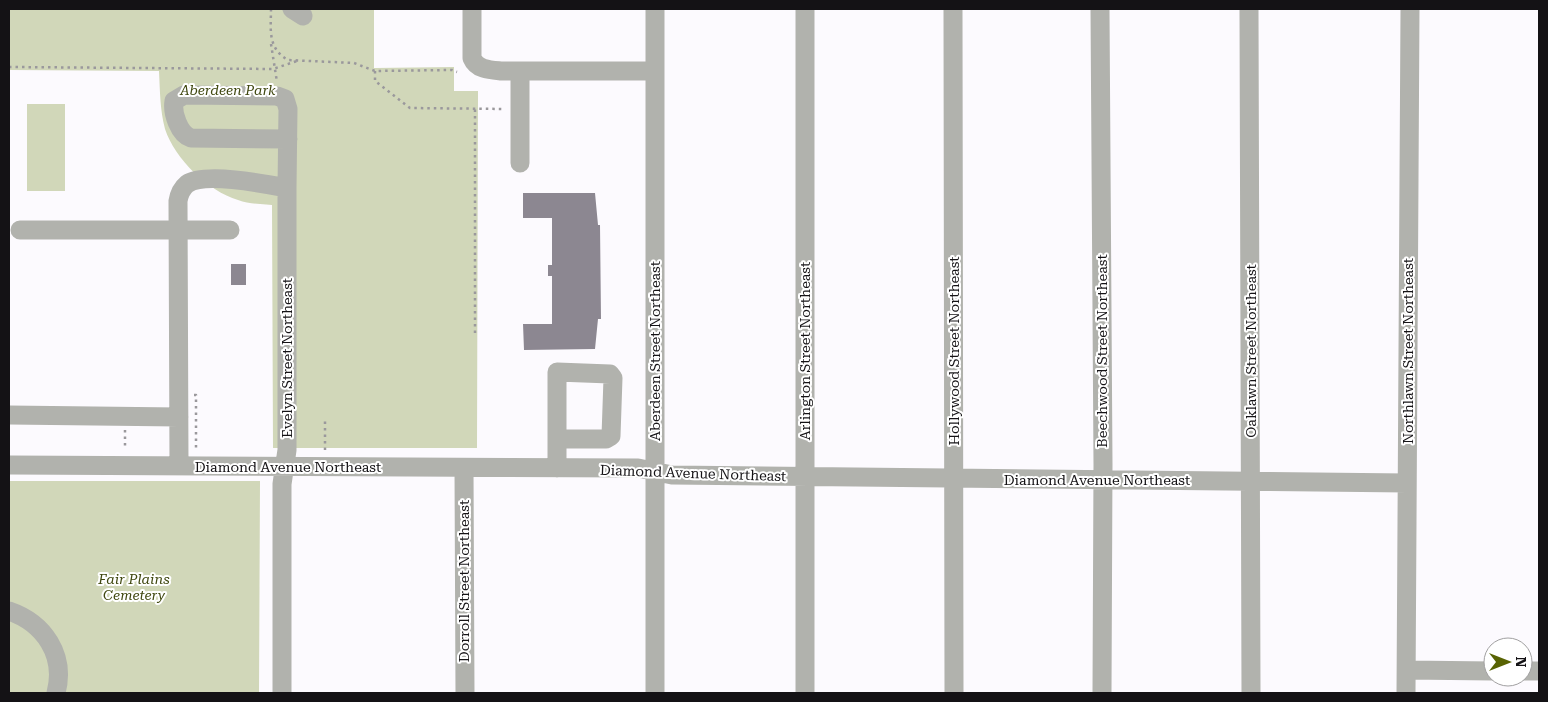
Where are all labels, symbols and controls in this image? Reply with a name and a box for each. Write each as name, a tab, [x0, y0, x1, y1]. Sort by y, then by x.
park label: Aberdeen Park	[179, 82, 276, 98]
street label: Beechwood Street Northeast	[1094, 254, 1110, 448]
street label: Hollywood Street Northeast	[946, 256, 962, 446]
street label: Northlawn Street Northeast	[1400, 258, 1416, 444]
street label: Aberdeen Street Northeast	[647, 261, 663, 441]
street label: Arlington Street Northeast	[797, 262, 813, 440]
street label: Oaklawn Street Northeast	[1243, 264, 1259, 438]
street label: Evelyn Street Northeast	[279, 278, 295, 438]
street label: Diamond Avenue Northeast	[195, 459, 381, 475]
street label: Diamond Avenue Northeast	[600, 462, 786, 484]
street label: Diamond Avenue Northeast	[1004, 472, 1190, 488]
street label: Dorroll Street Northeast	[456, 500, 472, 662]
park label: Fair Plains Cemetery	[97, 571, 170, 603]
north arrow	[1483, 637, 1533, 687]
text: N	[1513, 657, 1529, 668]

